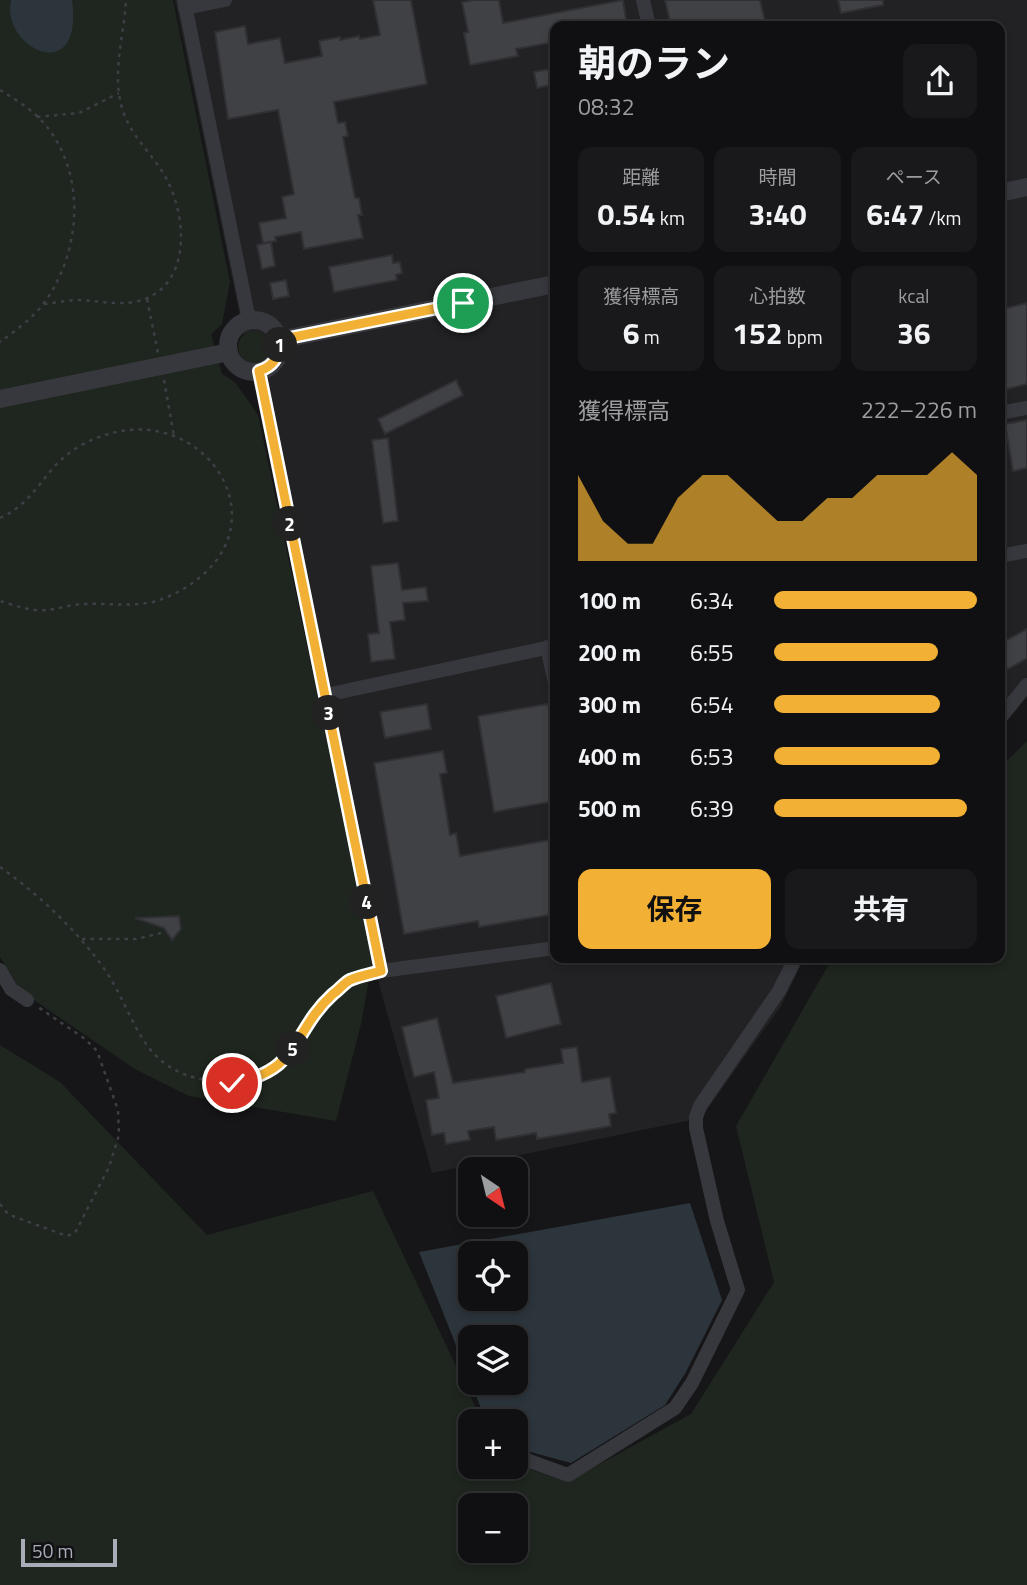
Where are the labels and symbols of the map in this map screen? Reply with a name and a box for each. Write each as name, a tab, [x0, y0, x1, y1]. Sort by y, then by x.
pin	[433, 273, 493, 333]
pin: 1	[262, 328, 298, 362]
pin: 2	[272, 506, 308, 542]
pin: 3	[312, 696, 346, 730]
pin: 4	[350, 884, 384, 920]
pin: 5	[276, 1032, 310, 1066]
pin	[202, 1053, 262, 1113]
north arrow	[458, 1157, 528, 1227]
scale bar	[21, 1536, 117, 1568]

